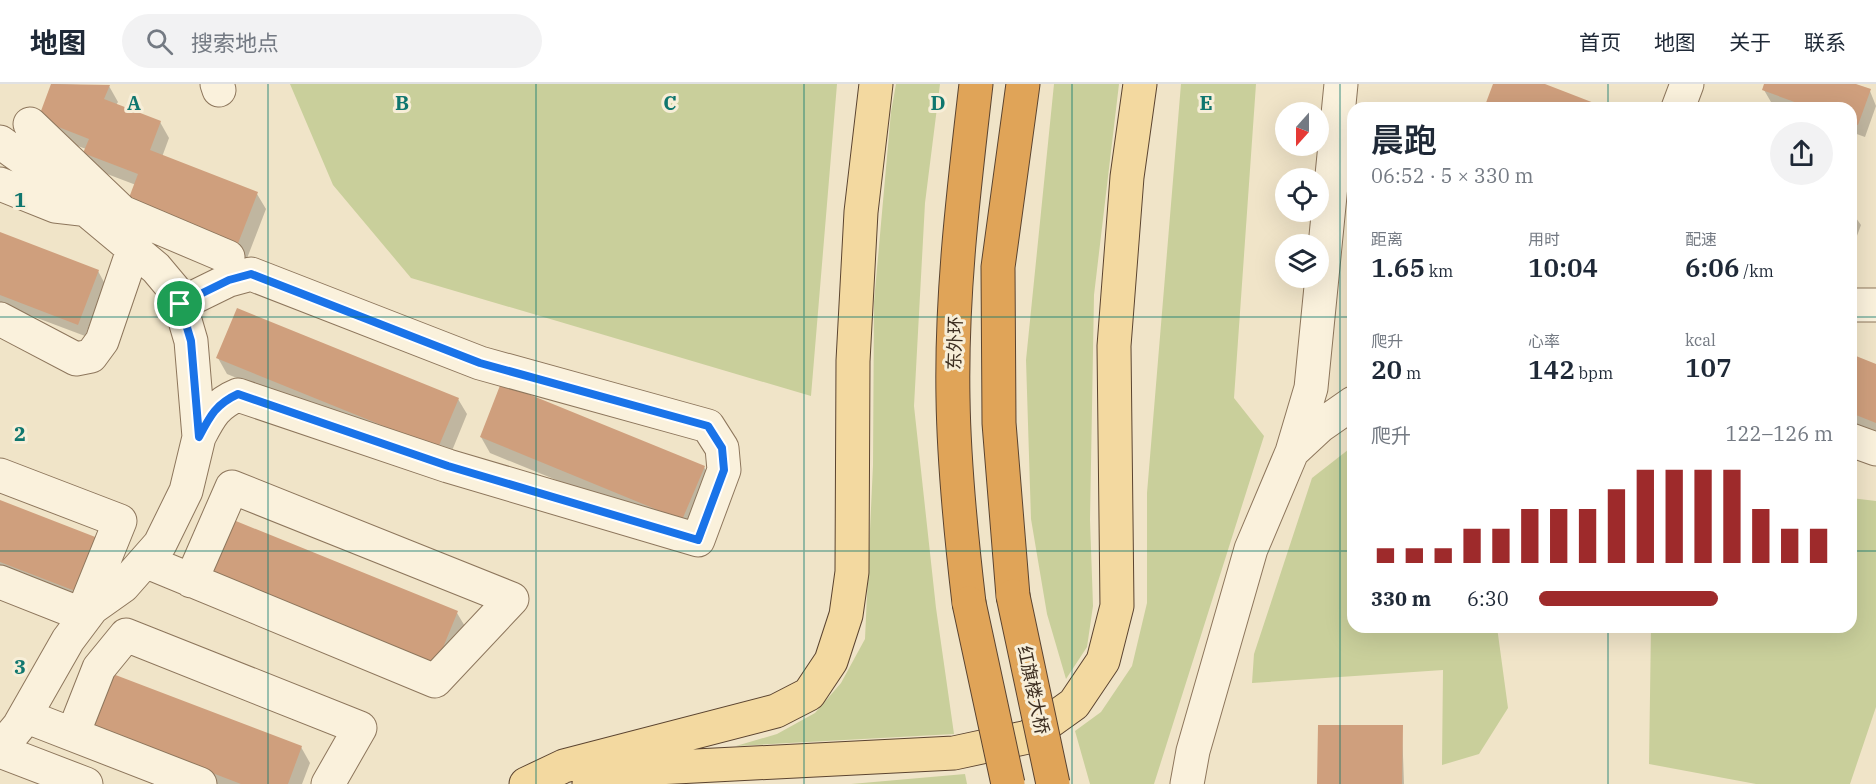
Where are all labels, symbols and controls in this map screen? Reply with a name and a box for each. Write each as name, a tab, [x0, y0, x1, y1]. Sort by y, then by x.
search box	[122, 14, 542, 68]
text: 地图	[30, 24, 86, 61]
icon: search	[143, 25, 176, 58]
text: 搜索地点	[191, 28, 279, 57]
text: 首页	[1579, 28, 1621, 56]
text: 地图	[1654, 28, 1696, 56]
text: 关于	[1729, 28, 1771, 56]
text: 联系	[1804, 28, 1846, 56]
text: A	[127, 89, 141, 116]
text: B	[395, 89, 409, 116]
text: C	[663, 89, 677, 116]
text: D	[930, 89, 946, 116]
text: E	[1199, 89, 1213, 116]
north arrow	[1275, 102, 1329, 156]
map controls	[1275, 102, 1329, 288]
text: 晨跑	[1371, 118, 1437, 161]
button: share	[1770, 122, 1833, 185]
text: 06:52 · 5 × 330 m	[1371, 162, 1534, 189]
button: locate	[1275, 168, 1329, 222]
text: 1	[14, 186, 26, 213]
text: 距离	[1371, 229, 1403, 249]
text: 用时	[1528, 229, 1560, 249]
text: 配速	[1685, 229, 1717, 249]
button: layers	[1275, 234, 1329, 288]
text: 1.65	[1371, 250, 1425, 284]
text: 10:04	[1528, 250, 1598, 284]
text: 6:06	[1685, 250, 1740, 284]
text: km	[1425, 261, 1453, 281]
text: /km	[1740, 261, 1774, 281]
pin	[154, 278, 205, 329]
icon: arrive	[163, 287, 196, 320]
street label: 东外环	[942, 316, 967, 370]
text: kcal	[1685, 330, 1716, 350]
text: 爬升	[1371, 331, 1403, 351]
text: 心率	[1528, 331, 1560, 351]
text: 107	[1685, 350, 1732, 384]
text: 20	[1371, 352, 1402, 386]
text: 142	[1528, 352, 1575, 386]
text: m	[1402, 363, 1421, 383]
text: bpm	[1575, 363, 1613, 383]
text: 2	[14, 420, 26, 447]
text: 122–126 m	[1726, 420, 1833, 447]
text: 爬升	[1371, 422, 1411, 449]
text: 330 m	[1371, 585, 1431, 612]
text: 6:30	[1467, 585, 1509, 612]
street label: 红旗楼大桥	[1013, 643, 1054, 736]
text: 3	[14, 653, 26, 680]

